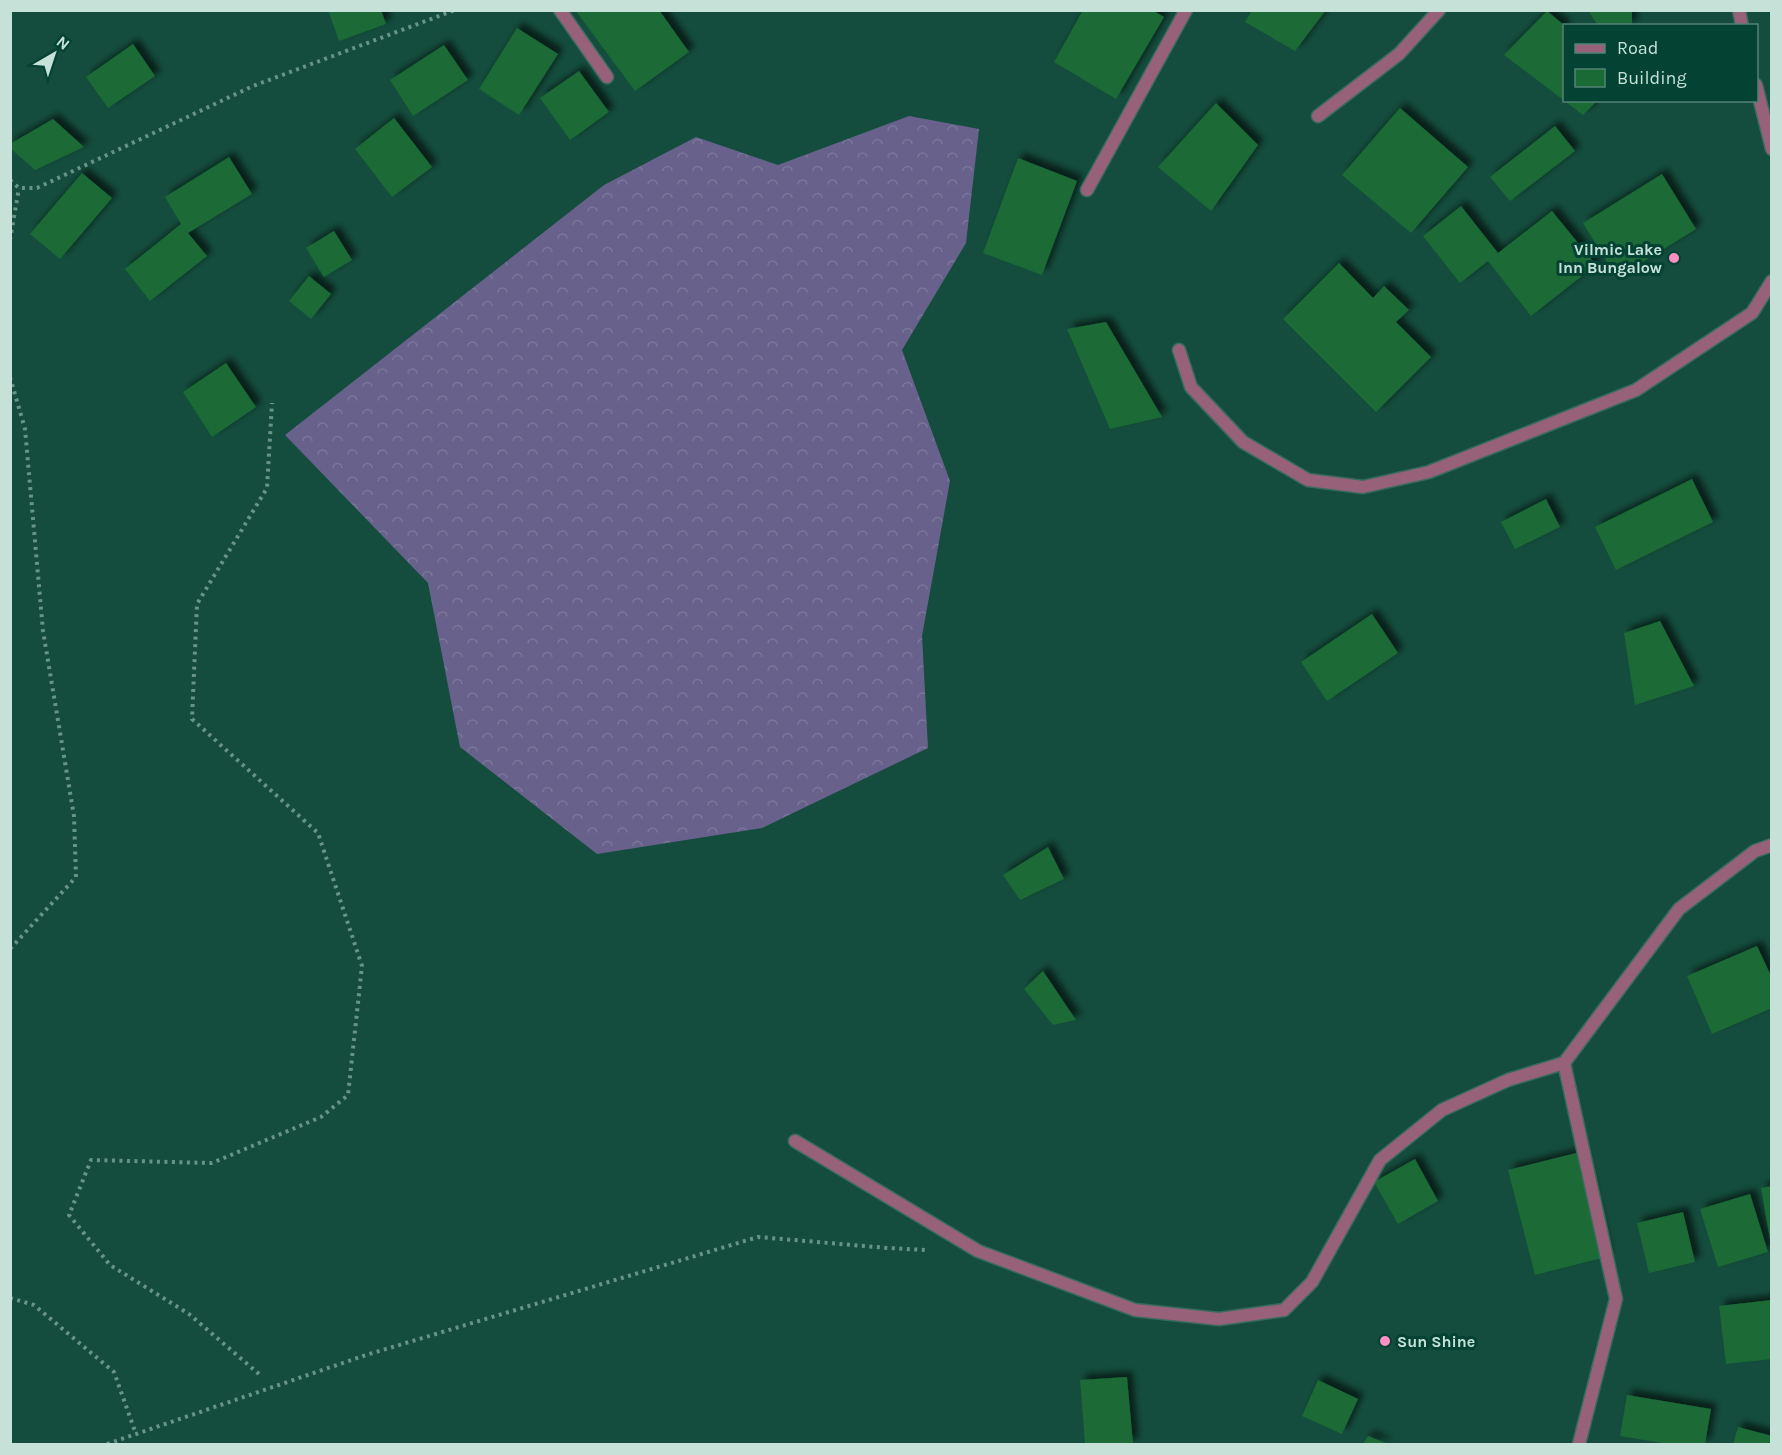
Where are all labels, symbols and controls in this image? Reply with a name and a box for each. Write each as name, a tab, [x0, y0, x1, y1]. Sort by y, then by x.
north arrow	[24, 24, 84, 84]
legend	[1563, 24, 1758, 102]
text: N	[53, 32, 74, 54]
text: Road	[1617, 37, 1658, 59]
text: Building	[1617, 67, 1687, 89]
place label: Vilmic Lake Inn Bungalow	[1558, 240, 1662, 277]
marker: Vilmic Lake Inn Bungalow	[1667, 251, 1681, 265]
place label: Sun Shine	[1397, 1332, 1475, 1351]
marker: Sun Shine	[1378, 1334, 1392, 1348]

